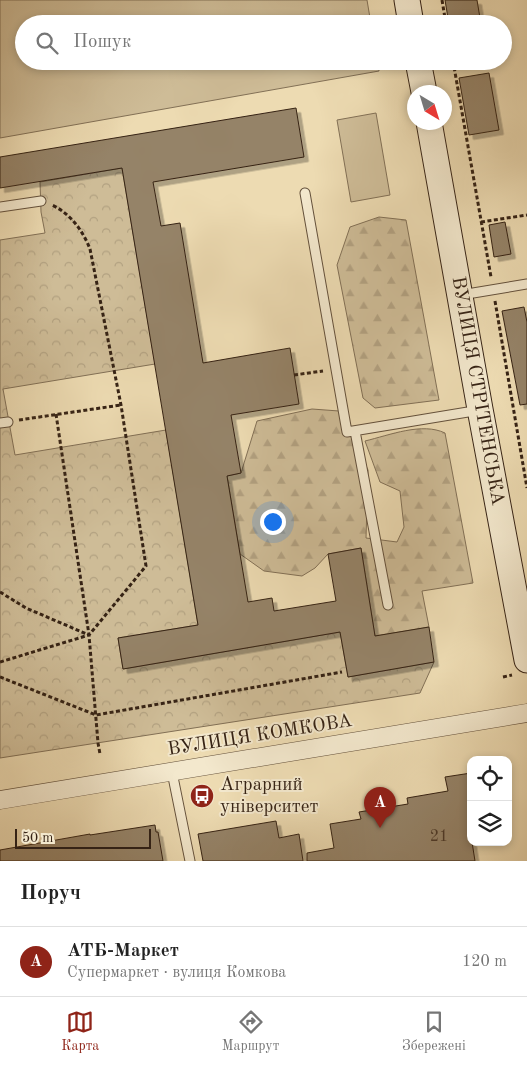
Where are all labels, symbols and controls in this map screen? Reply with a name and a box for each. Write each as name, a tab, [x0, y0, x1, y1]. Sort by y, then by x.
search box	[15, 15, 512, 70]
icon: search	[33, 29, 61, 57]
text: Пошук	[73, 33, 131, 52]
north arrow	[407, 85, 452, 130]
street label: ВУЛИЦЯ СТРІТЕНСЬКА	[447, 275, 507, 507]
your location	[260, 509, 286, 535]
street label: ВУЛИЦЯ КОМКОВА	[166, 712, 354, 760]
map controls	[467, 756, 512, 846]
button: locate	[467, 756, 512, 801]
place label: Аграрний університет	[220, 776, 319, 817]
bus stop icon: Аграрний університет	[189, 783, 215, 809]
pin: A	[364, 787, 396, 828]
button: layers	[467, 801, 512, 846]
scale bar	[15, 826, 151, 849]
house number: 21	[430, 829, 448, 845]
text: 50 m	[22, 831, 53, 845]
text: Поруч	[20, 883, 81, 904]
text: АТБ-Маркет	[67, 942, 179, 961]
text: A	[30, 954, 42, 970]
text: 120 m	[462, 954, 507, 970]
text: Супермаркет · вулиця Комкова	[67, 965, 286, 981]
tab: Карта	[61, 1008, 99, 1055]
tab: Маршрут	[222, 1008, 279, 1055]
tab: Збережені	[402, 1008, 466, 1055]

